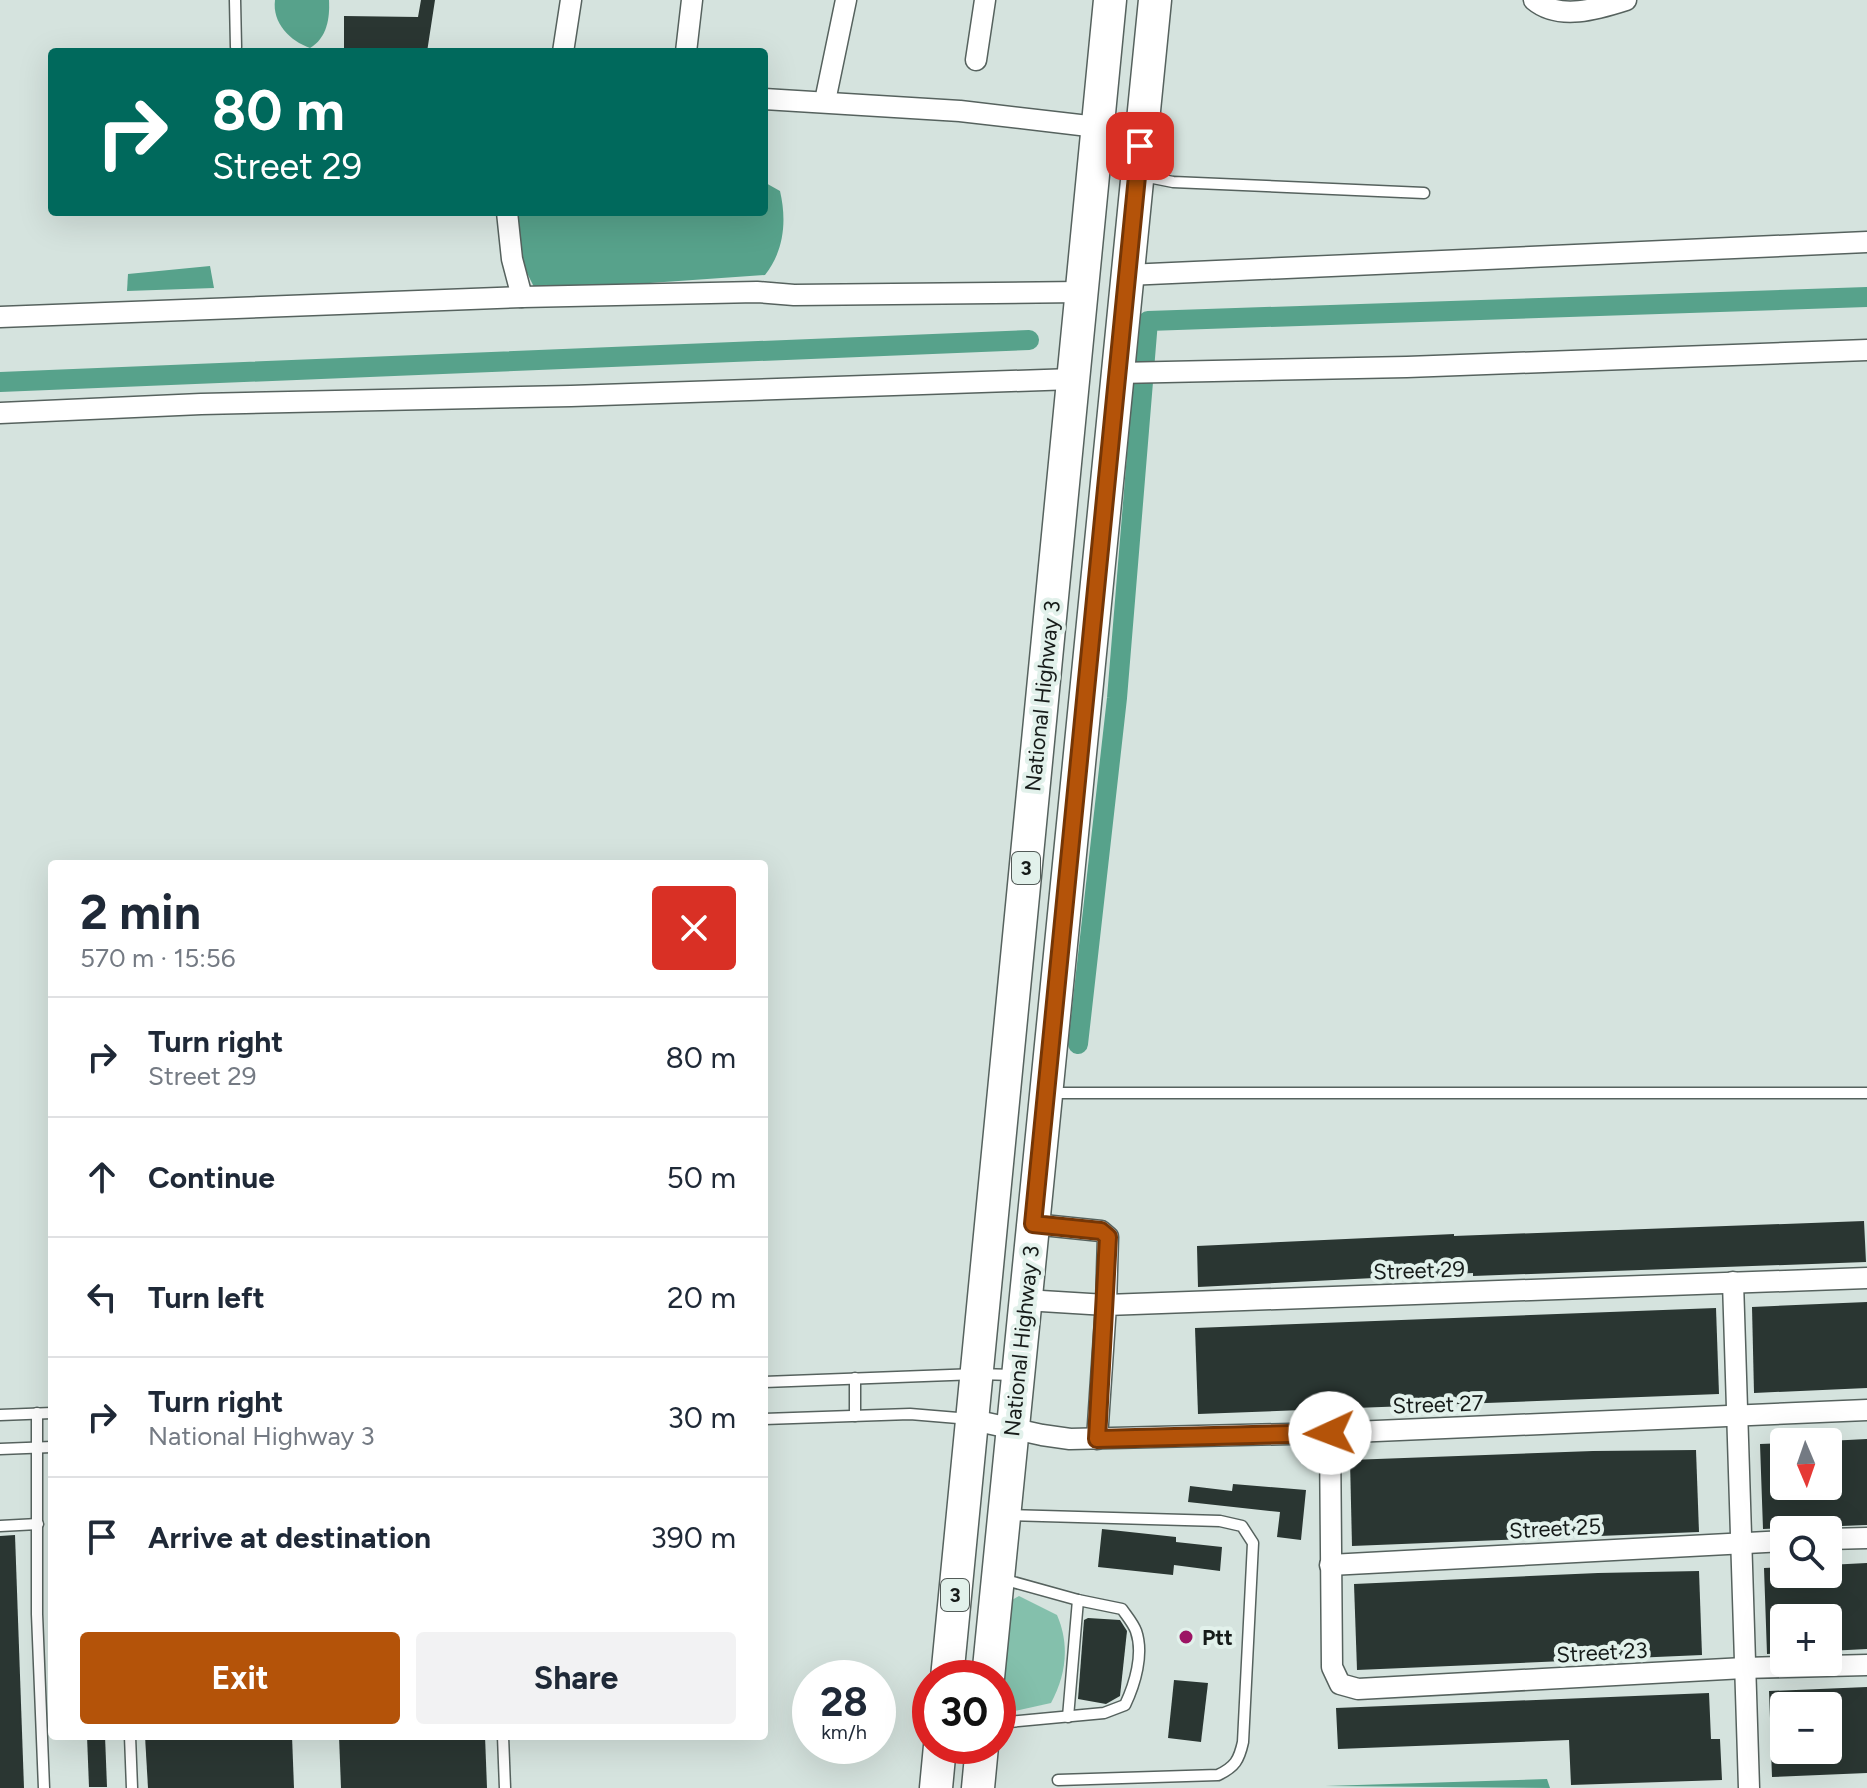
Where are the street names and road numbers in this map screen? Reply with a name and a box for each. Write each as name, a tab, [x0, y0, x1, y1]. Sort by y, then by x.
street label: National Highway 3	[1019, 599, 1066, 793]
road number: 3	[1012, 852, 1040, 884]
street label: National Highway 3	[998, 1244, 1045, 1438]
street label: Street 29	[1373, 1255, 1465, 1286]
street label: Street 27	[1392, 1389, 1484, 1420]
street label: Street 25	[1508, 1513, 1602, 1544]
road number: 3	[941, 1579, 969, 1611]
street label: Street 23	[1556, 1637, 1648, 1668]

